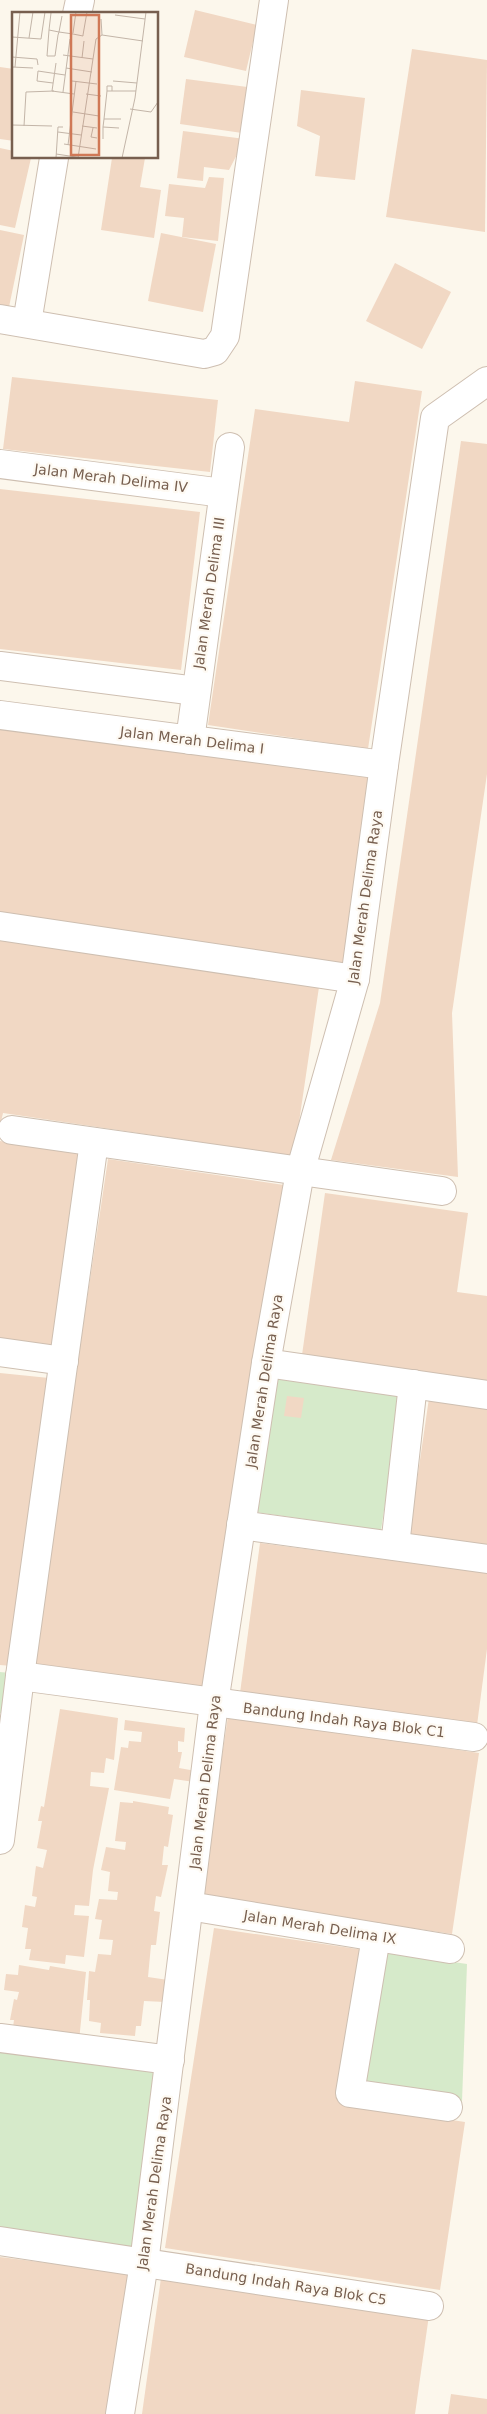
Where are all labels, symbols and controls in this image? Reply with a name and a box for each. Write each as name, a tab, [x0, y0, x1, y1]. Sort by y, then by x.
inset map	[12, 12, 159, 159]
street label: Jalan Merah Delima IV	[32, 461, 189, 495]
street label: Jalan Merah Delima III	[190, 516, 228, 671]
street label: Jalan Merah Delima I	[118, 723, 265, 757]
street label: Jalan Merah Delima Raya	[345, 809, 385, 986]
street label: Jalan Merah Delima Raya	[242, 1293, 286, 1470]
street label: Jalan Merah Delima Raya	[186, 1694, 224, 1871]
street label: Bandung Indah Raya Blok C1	[242, 1700, 446, 1740]
street label: Jalan Merah Delima IX	[242, 1907, 398, 1947]
street label: Jalan Merah Delima Raya	[134, 2095, 174, 2272]
street label: Bandung Indah Raya Blok C5	[184, 2260, 388, 2308]

